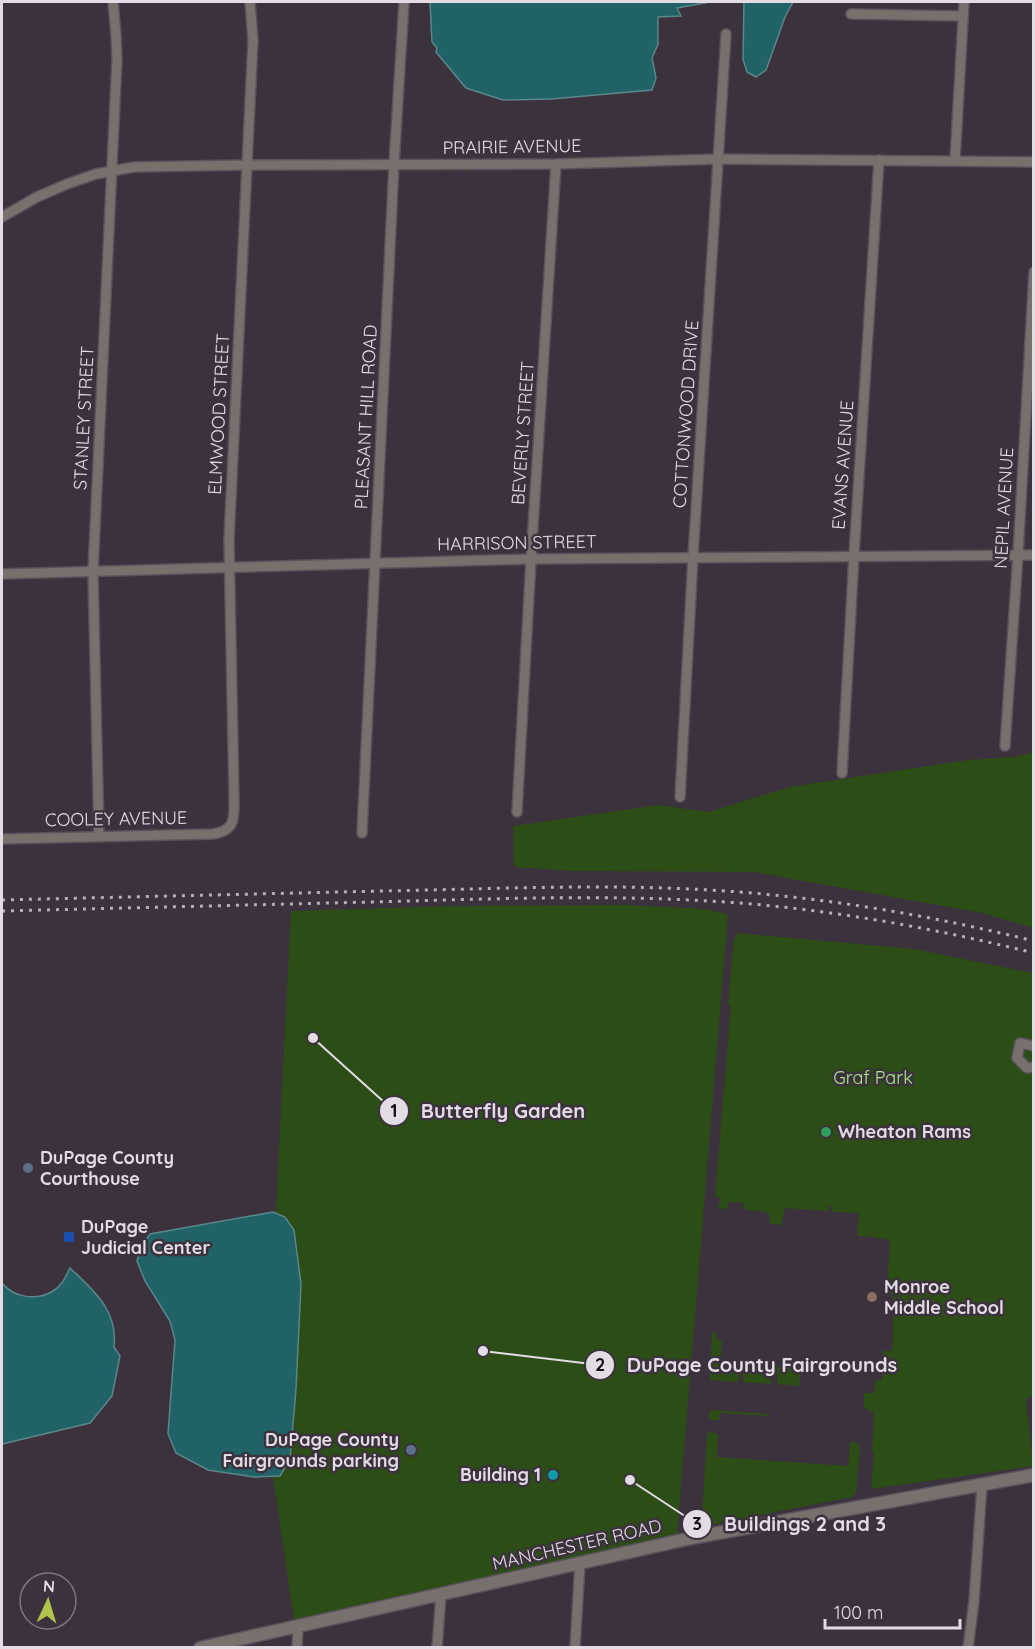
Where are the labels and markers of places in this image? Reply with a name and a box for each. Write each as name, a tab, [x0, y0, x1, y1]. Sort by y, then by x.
callout: Butterfly Garden	[379, 1092, 598, 1130]
place label: Wheaton Rams	[838, 1120, 971, 1143]
marker: Wheaton Rams	[819, 1125, 833, 1139]
place label: DuPage County Courthouse	[40, 1146, 174, 1190]
marker: DuPage County Courthouse	[21, 1161, 35, 1175]
place label: DuPage Judicial Center	[81, 1215, 210, 1259]
marker: DuPage Judicial Center	[62, 1230, 76, 1244]
place label: Monroe Middle School	[884, 1275, 1004, 1319]
marker: Monroe Middle School	[865, 1290, 879, 1304]
callout: DuPage County Fairgrounds	[585, 1346, 909, 1384]
place label: DuPage County Fairgrounds parking	[223, 1428, 399, 1472]
marker: DuPage County Fairgrounds parking	[404, 1443, 418, 1457]
place label: Building 1	[460, 1463, 541, 1486]
marker: Building 1	[546, 1468, 560, 1482]
callout: Buildings 2 and 3	[682, 1505, 898, 1543]

